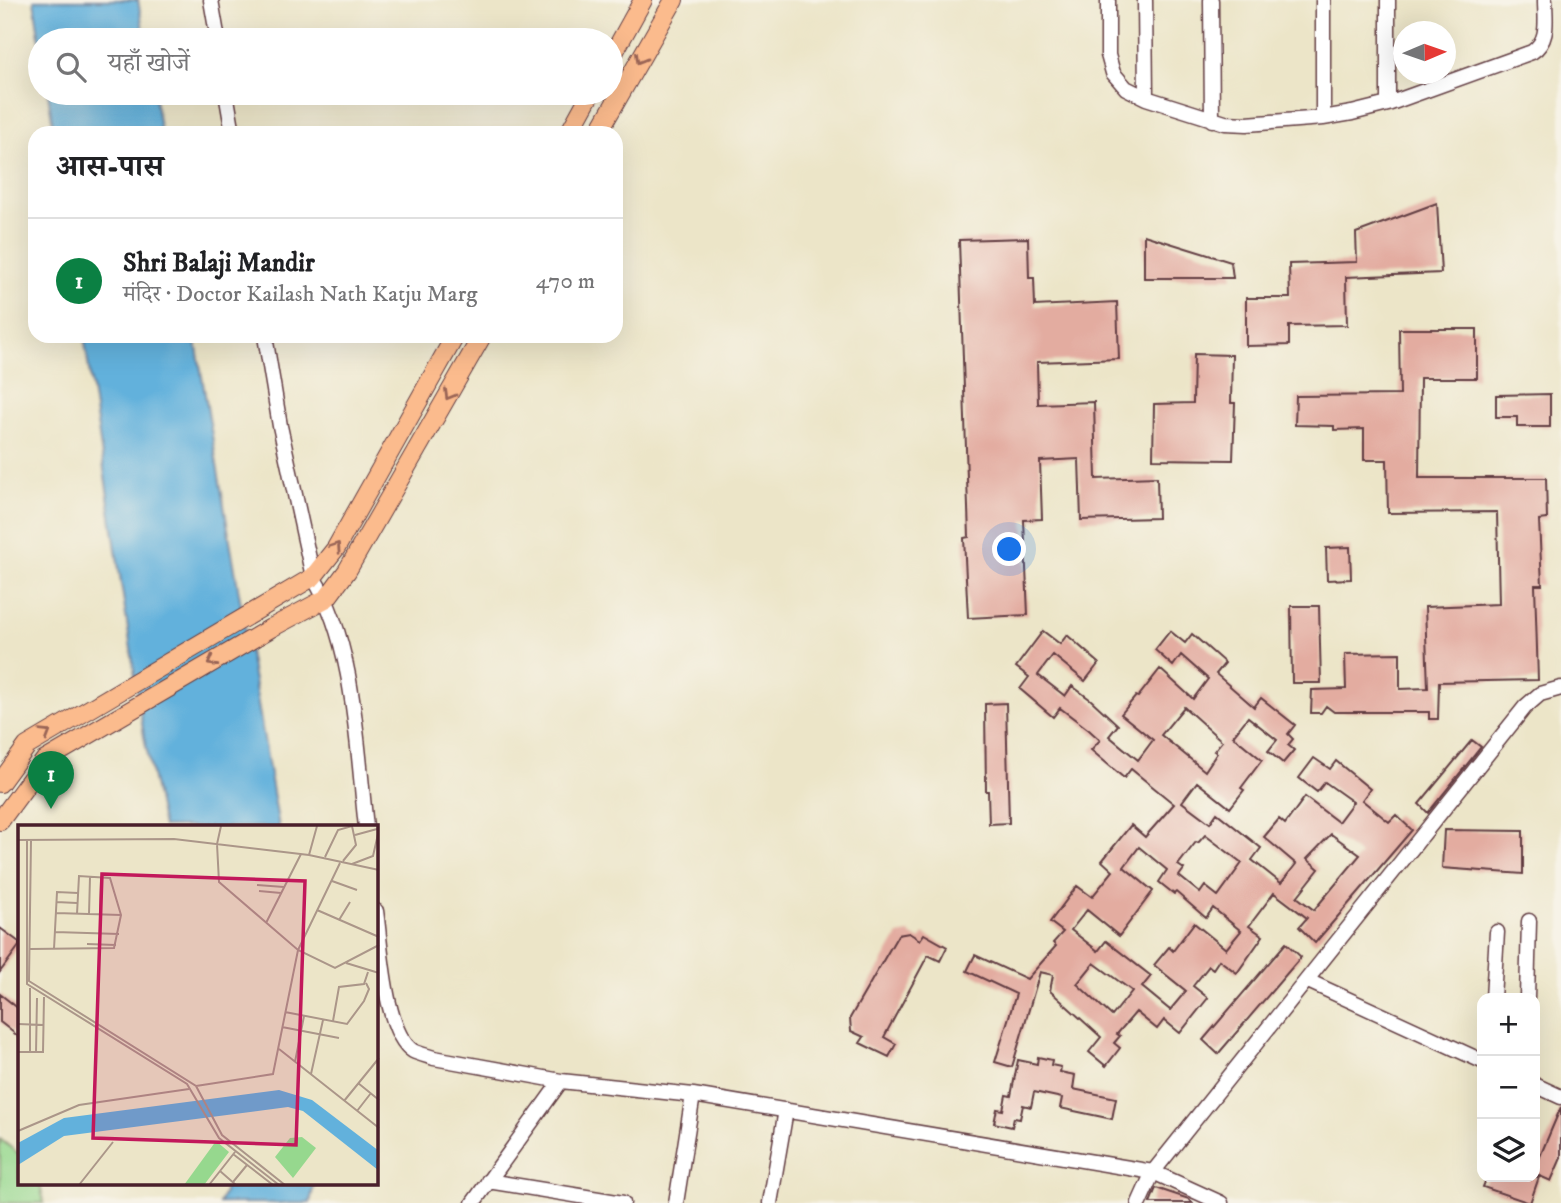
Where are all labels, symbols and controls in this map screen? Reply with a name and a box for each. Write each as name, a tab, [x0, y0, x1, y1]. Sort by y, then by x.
north arrow	[1393, 21, 1456, 84]
search box	[28, 28, 623, 105]
text: यहाँ खोजें	[108, 47, 190, 80]
icon: search	[52, 48, 90, 86]
one-way arrow	[635, 52, 648, 65]
text: आस-पास	[56, 149, 164, 186]
text: Shri Balaji Mandir	[123, 247, 315, 280]
text: 1	[75, 267, 83, 296]
text: 470 m	[536, 267, 595, 296]
text: मंदिर · Doctor Kailash Nath Katju Marg	[123, 280, 477, 309]
one-way arrow	[444, 388, 457, 401]
your location	[992, 532, 1026, 566]
one-way arrow	[328, 541, 341, 554]
one-way arrow	[207, 654, 220, 667]
one-way arrow	[39, 730, 52, 743]
pin: 1	[28, 751, 74, 809]
inset map	[18, 825, 378, 1186]
map controls	[1477, 993, 1540, 1182]
button: +	[1477, 993, 1540, 1056]
button: −	[1477, 1056, 1540, 1119]
button: layers	[1477, 1119, 1540, 1182]

